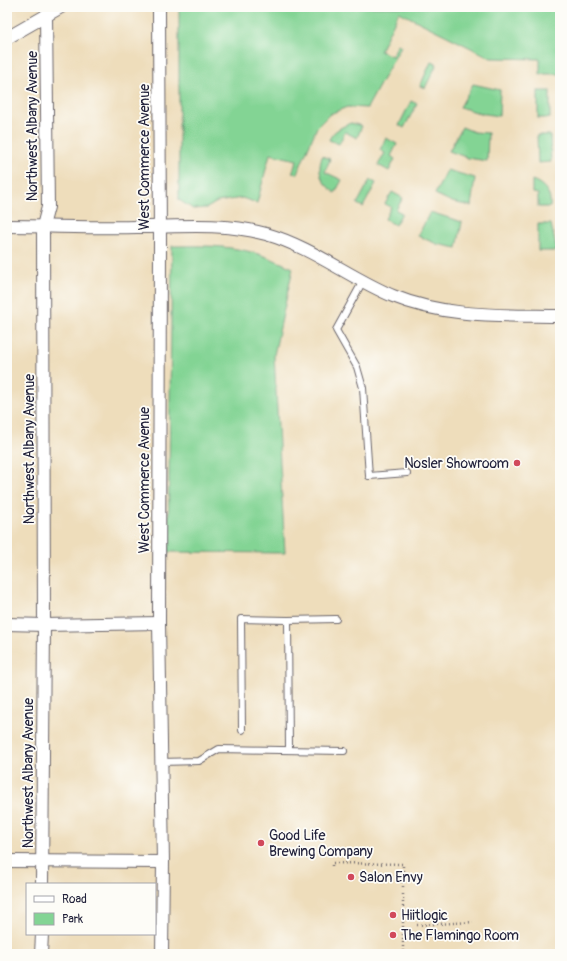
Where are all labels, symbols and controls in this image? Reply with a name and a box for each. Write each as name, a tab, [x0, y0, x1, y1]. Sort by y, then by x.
street label: Northwest Albany Avenue	[24, 51, 41, 201]
street label: West Commerce Avenue	[136, 84, 153, 230]
street label: Northwest Albany Avenue	[21, 374, 38, 524]
street label: West Commerce Avenue	[136, 407, 153, 553]
place label: Nosler Showroom	[404, 455, 509, 472]
marker: Nosler Showroom	[512, 458, 522, 468]
street label: Northwest Albany Avenue	[20, 698, 37, 848]
place label: Good Life Brewing Company	[269, 827, 373, 860]
marker: Good Life Brewing Company	[256, 838, 266, 848]
place label: Salon Envy	[359, 869, 423, 886]
marker: Salon Envy	[346, 872, 356, 882]
legend	[26, 883, 156, 935]
text: Road	[62, 892, 87, 907]
place label: Hiitlogic	[401, 907, 448, 924]
marker: Hiitlogic	[388, 910, 398, 920]
text: Park	[62, 912, 83, 927]
place label: The Flamingo Room	[401, 927, 519, 944]
marker: The Flamingo Room	[388, 930, 398, 940]

